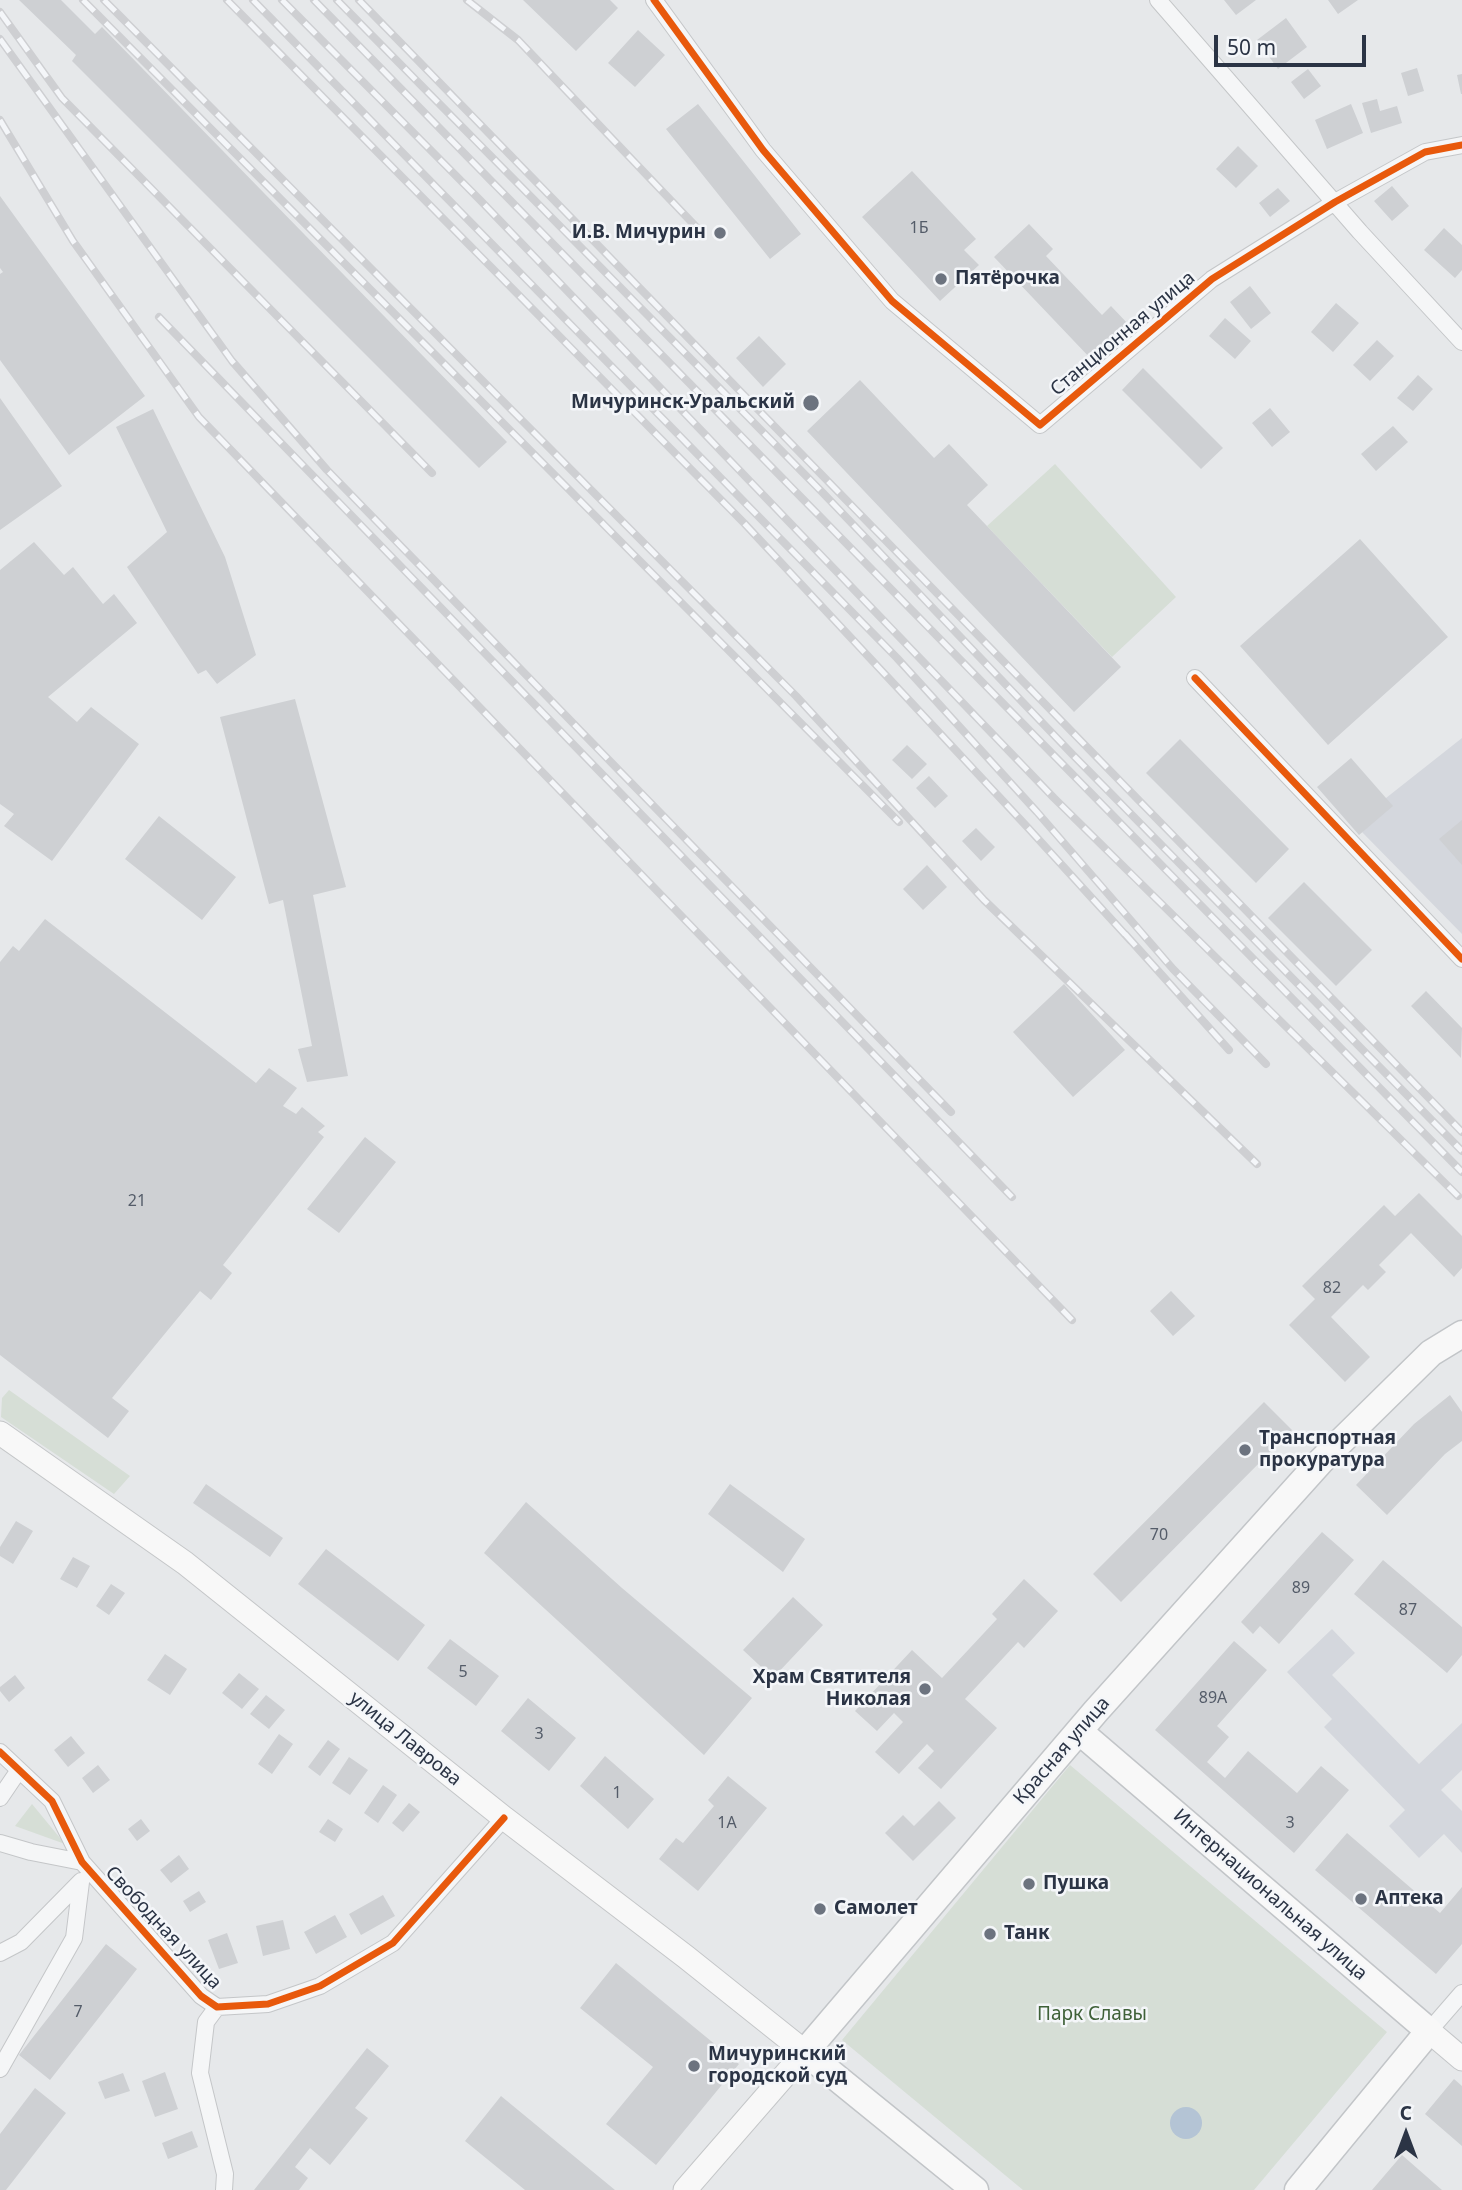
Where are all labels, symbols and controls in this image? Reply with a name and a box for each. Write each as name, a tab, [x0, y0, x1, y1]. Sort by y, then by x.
scale bar	[1217, 21, 1369, 65]
text: 50 m	[1227, 33, 1276, 61]
house number: 1Б	[910, 218, 928, 238]
place label: И.В. Мичурин	[572, 222, 706, 244]
marker: И.В. Мичурин	[712, 225, 728, 241]
street label: Станционная улица	[1046, 267, 1200, 401]
place label: Пятёрочка	[955, 268, 1060, 290]
marker: Пятёрочка	[933, 271, 949, 287]
place label: Мичуринск-Уральский	[571, 392, 795, 414]
marker: Мичуринск-Уральский	[801, 393, 821, 413]
house number: 21	[128, 1191, 146, 1211]
house number: 82	[1323, 1278, 1341, 1298]
place label: Транспортная прокуратура	[1259, 1428, 1396, 1472]
marker: Транспортная прокуратура	[1237, 1442, 1253, 1458]
house number: 70	[1150, 1525, 1168, 1545]
house number: 89	[1292, 1578, 1310, 1598]
house number: 87	[1399, 1600, 1417, 1620]
house number: 5	[458, 1662, 468, 1682]
place label: Храм Святителя Николая	[753, 1667, 911, 1711]
marker: Храм Святителя Николая	[917, 1681, 933, 1697]
street label: улица Лаврова	[344, 1687, 466, 1791]
house number: 89А	[1199, 1688, 1227, 1708]
street label: Красная улица	[1009, 1692, 1115, 1810]
house number: 3	[534, 1724, 544, 1744]
house number: 1	[612, 1783, 622, 1803]
street label: Интернациональная улица	[1168, 1805, 1372, 1985]
house number: 1А	[717, 1813, 737, 1833]
house number: 3	[1285, 1813, 1295, 1833]
street label: Свободная улица	[100, 1862, 226, 1994]
place label: Пушка	[1043, 1873, 1109, 1895]
marker: Пушка	[1021, 1876, 1037, 1892]
place label: Аптека	[1375, 1888, 1444, 1910]
marker: Аптека	[1353, 1891, 1369, 1907]
place label: Самолет	[834, 1898, 918, 1920]
marker: Самолет	[812, 1901, 828, 1917]
place label: Танк	[1004, 1923, 1050, 1945]
marker: Танк	[982, 1926, 998, 1942]
house number: 7	[73, 2002, 83, 2022]
park label: Парк Славы	[1037, 2004, 1147, 2026]
place label: Мичуринский городской суд	[708, 2044, 847, 2088]
marker: Мичуринский городской суд	[686, 2058, 702, 2074]
north arrow	[1371, 2099, 1441, 2169]
text: С	[1400, 2100, 1412, 2126]

